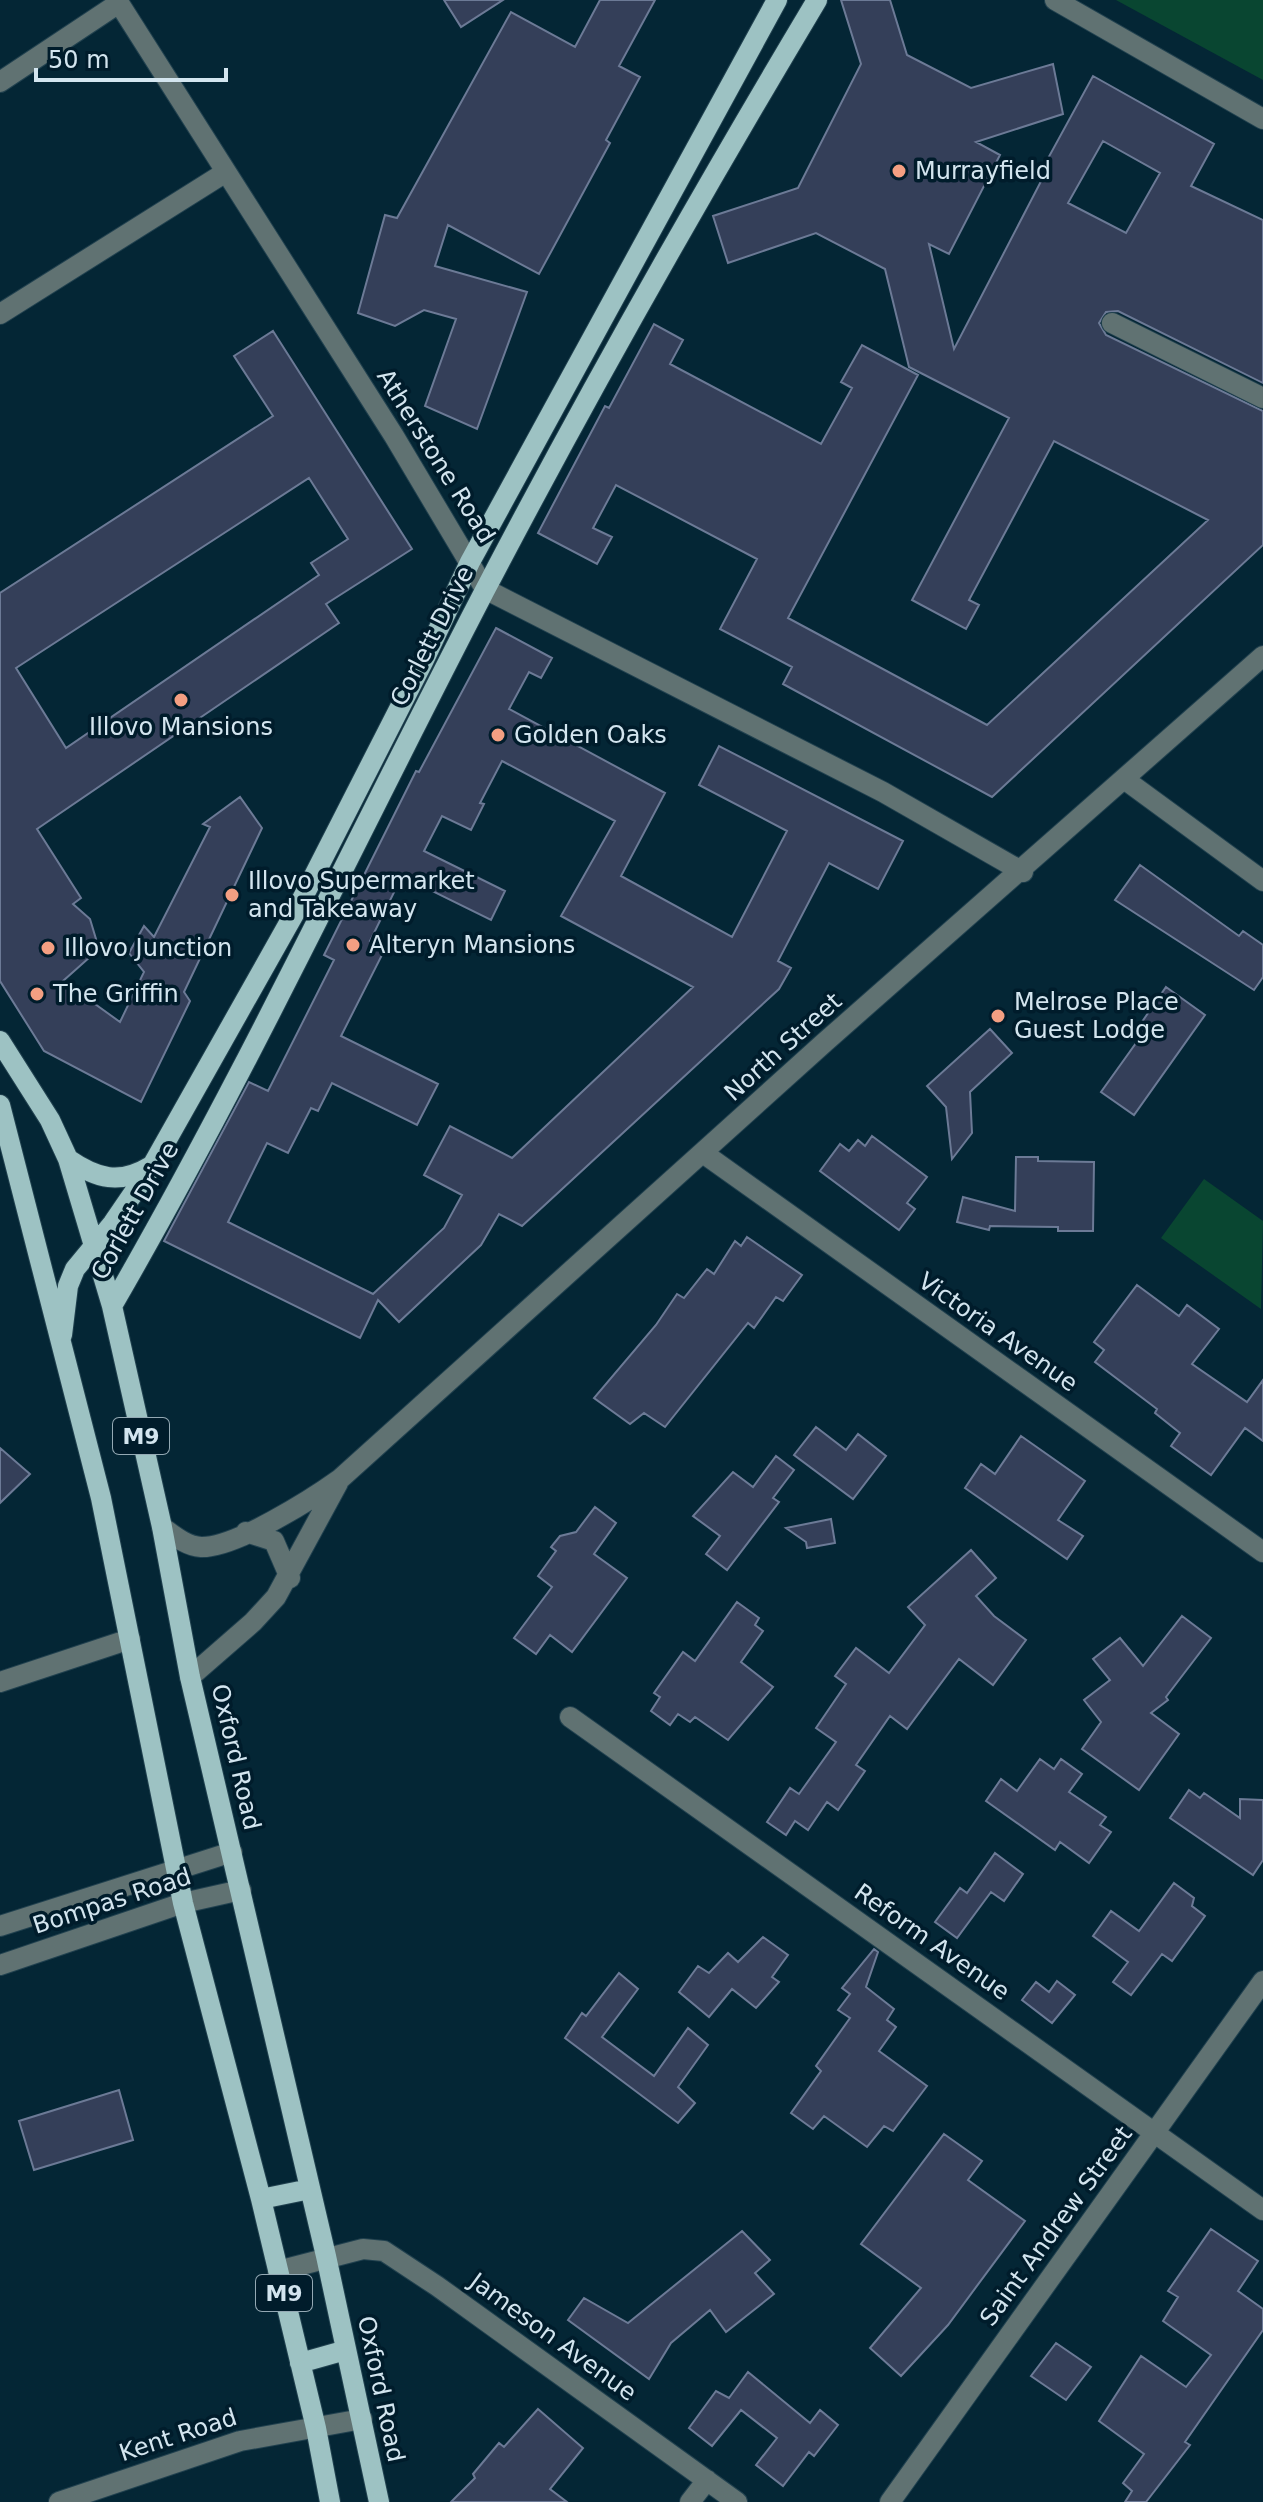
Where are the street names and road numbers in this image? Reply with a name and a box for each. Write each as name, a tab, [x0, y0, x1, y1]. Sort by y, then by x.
street label: Atherstone Road	[371, 364, 501, 548]
street label: Corlett Drive	[385, 561, 479, 711]
street label: North Street	[719, 987, 847, 1107]
street label: Corlett Drive	[86, 1137, 184, 1285]
street label: Victoria Avenue	[913, 1267, 1083, 1397]
road number: M9	[113, 1418, 169, 1454]
street label: Oxford Road	[206, 1681, 266, 1833]
street label: Bompas Road	[29, 1862, 195, 1940]
street label: Reform Avenue	[849, 1878, 1015, 2006]
street label: Saint Andrew Street	[974, 2121, 1138, 2331]
street label: Jameson Avenue	[463, 2266, 642, 2407]
road number: M9	[256, 2275, 312, 2311]
street label: Oxford Road	[352, 2313, 410, 2465]
street label: Kent Road	[116, 2403, 240, 2467]

